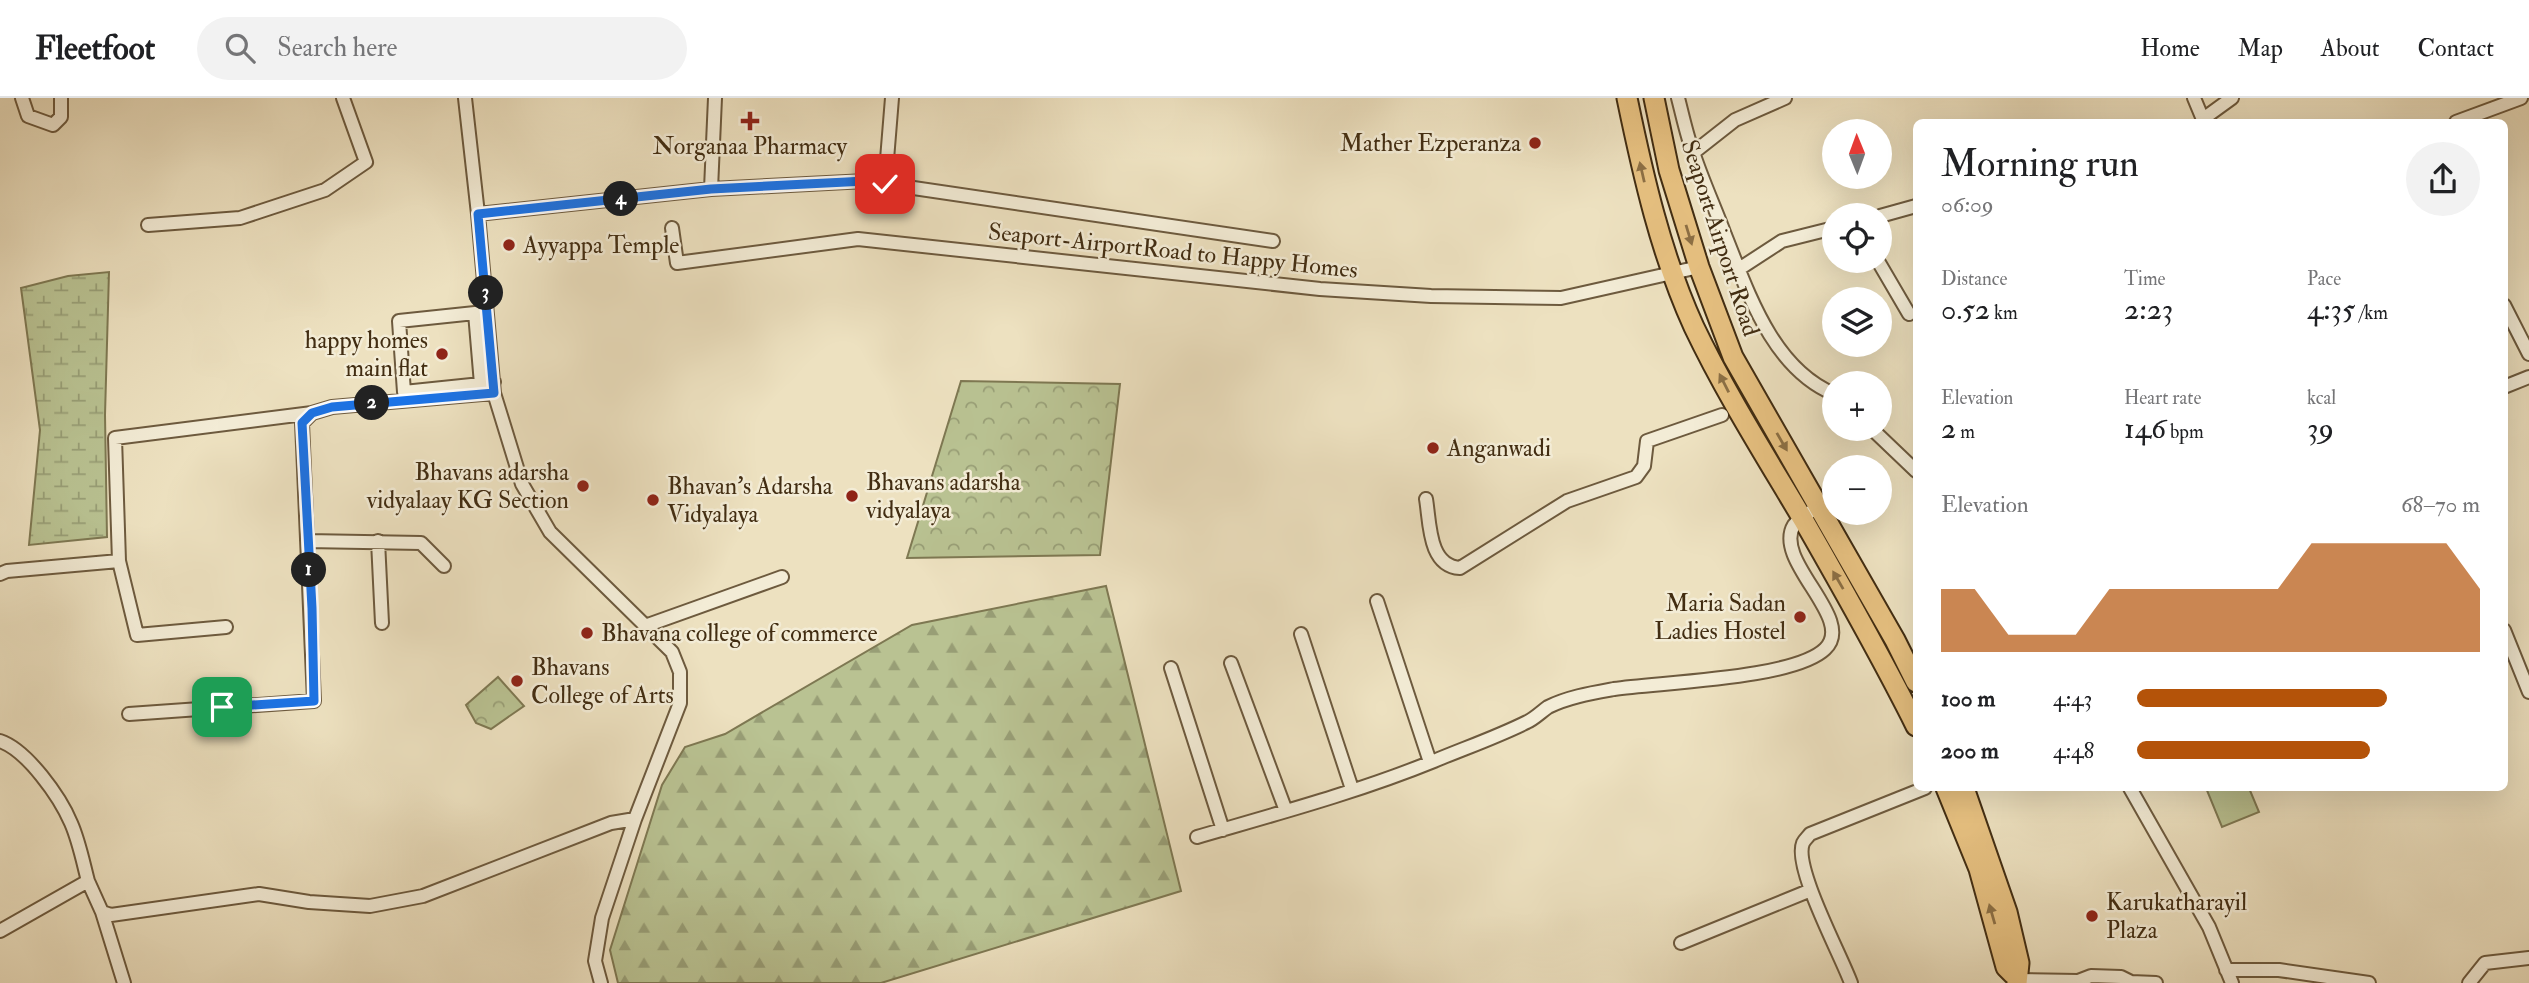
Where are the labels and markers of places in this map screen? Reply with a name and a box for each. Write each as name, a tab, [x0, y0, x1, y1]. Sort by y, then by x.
marker: Norganaa Pharmacy	[742, 113, 758, 129]
place label: Mather Ezperanza	[1340, 128, 1522, 159]
place label: Norganaa Pharmacy	[653, 131, 848, 162]
marker: Mather Ezperanza	[1527, 135, 1543, 151]
pin	[855, 154, 915, 214]
pin: 4	[604, 182, 638, 217]
place label: Ayyappa Temple	[522, 230, 679, 261]
marker: Ayyappa Temple	[501, 237, 517, 253]
pin: 3	[468, 276, 504, 310]
place label: happy homes main flat	[305, 325, 428, 384]
marker: happy homes main flat	[434, 346, 450, 362]
pin: 2	[354, 386, 390, 420]
place label: Anganwadi	[1446, 433, 1551, 464]
marker: Anganwadi	[1425, 440, 1441, 456]
place label: Bhavans adarsha vidyalaay KG Section	[366, 457, 570, 516]
place label: Bhavans adarsha vidyalaya	[865, 467, 1022, 526]
place label: Bhavan's Adarsha Vidyalaya	[667, 471, 834, 530]
marker: Bhavans adarsha vidyalaay KG Section	[575, 478, 591, 494]
marker: Bhavans adarsha vidyalaya	[844, 488, 860, 504]
marker: Bhavan's Adarsha Vidyalaya	[645, 492, 661, 508]
pin: 1	[292, 552, 326, 588]
place label: Maria Sadan Ladies Hostel	[1654, 588, 1786, 647]
marker: Maria Sadan Ladies Hostel	[1792, 609, 1808, 625]
place label: Bhavana college of commerce	[601, 618, 878, 649]
marker: Bhavana college of commerce	[579, 625, 595, 641]
place label: Bhavans College of Arts	[531, 652, 674, 711]
marker: Bhavans College of Arts	[509, 673, 525, 689]
pin	[192, 677, 252, 737]
place label: Karukatharayil Plaza	[2106, 887, 2247, 946]
marker: Karukatharayil Plaza	[2084, 908, 2100, 924]

